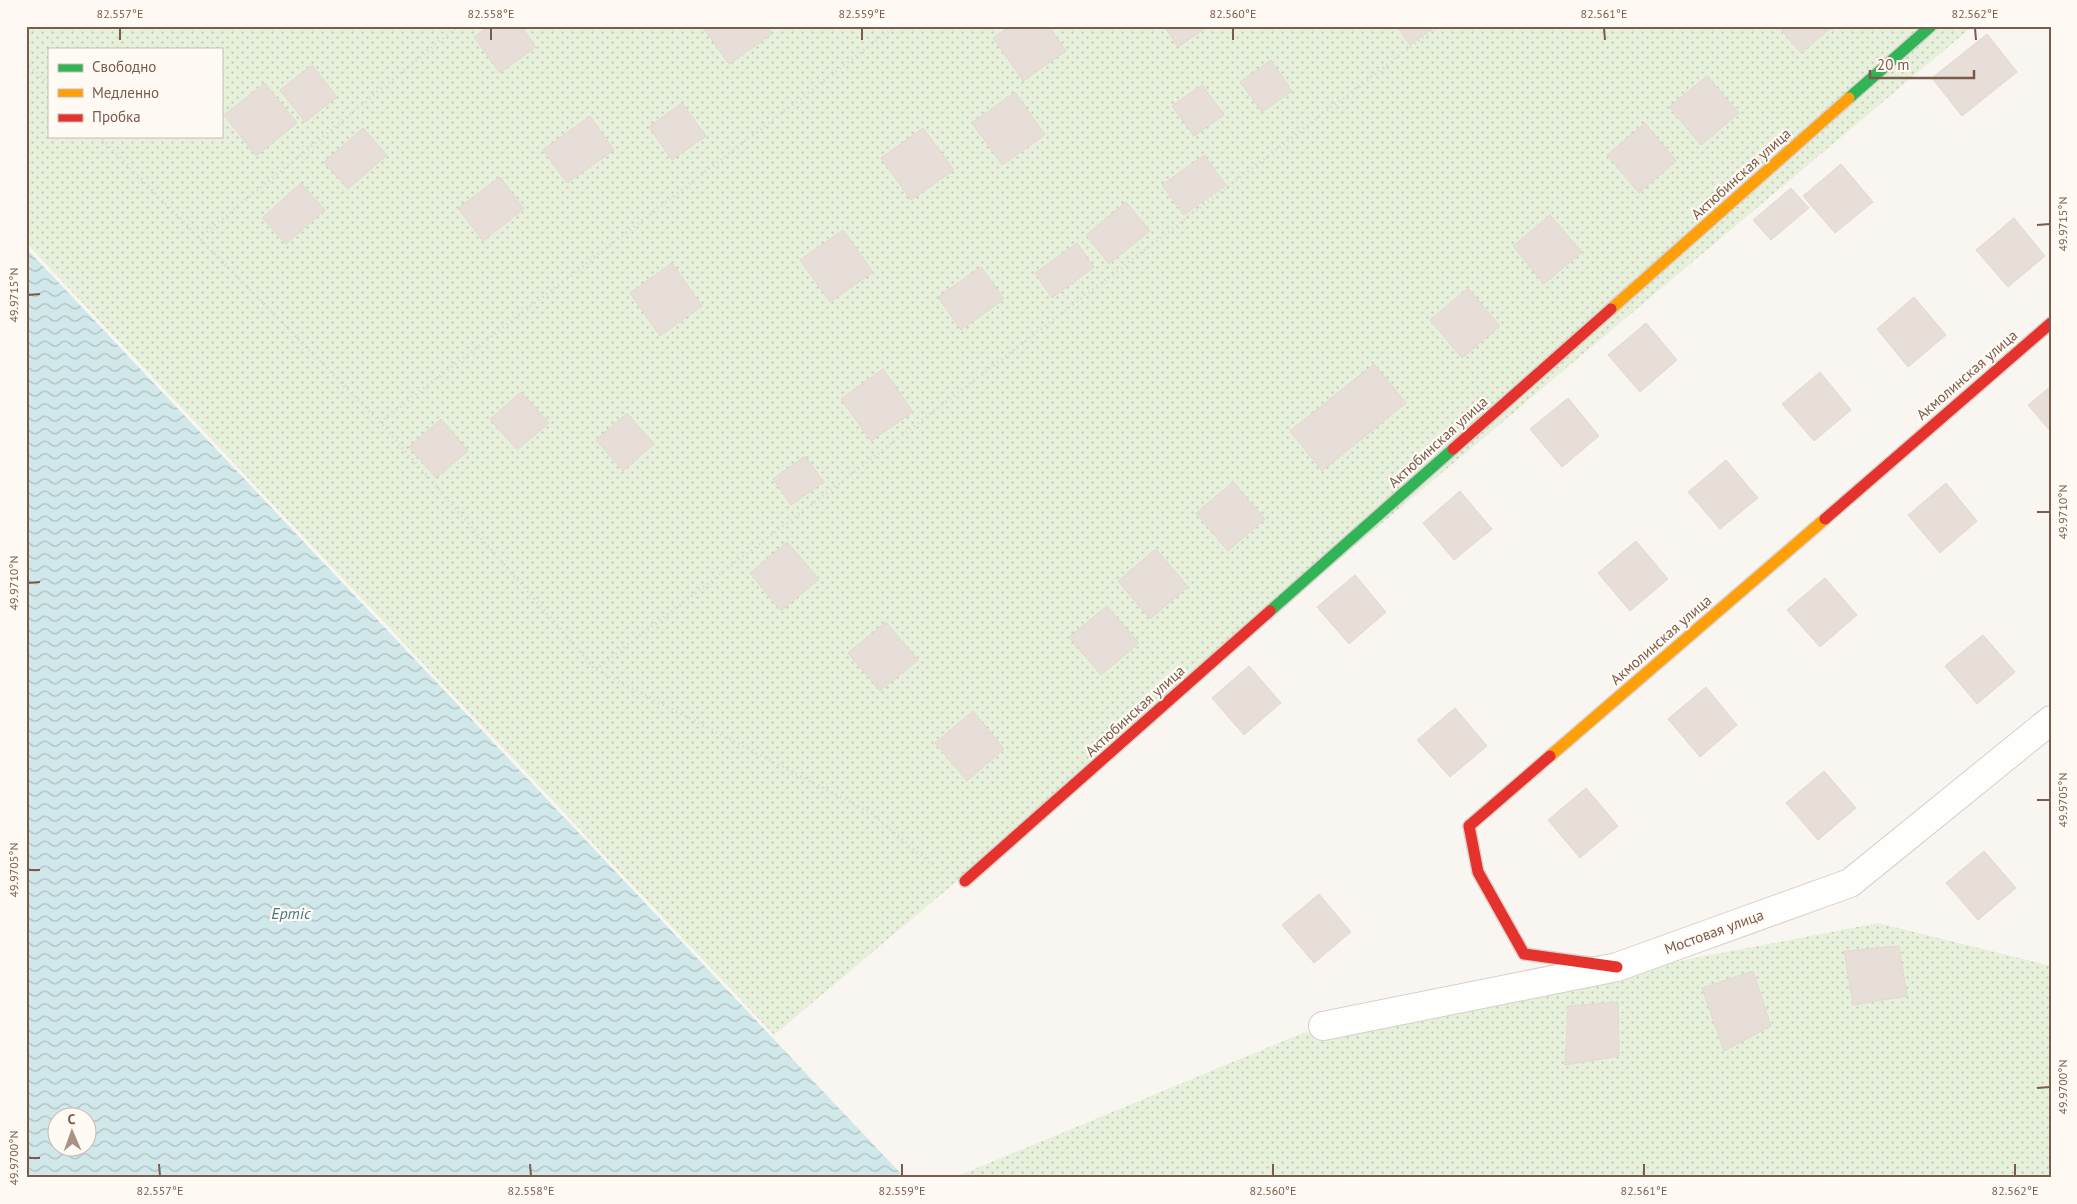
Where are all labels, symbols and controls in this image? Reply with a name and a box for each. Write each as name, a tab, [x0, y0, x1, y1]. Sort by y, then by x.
text: 82.557°E	[97, 6, 143, 21]
text: 82.558°E	[468, 6, 514, 21]
text: 82.559°E	[839, 6, 885, 21]
text: 82.560°E	[1210, 6, 1256, 21]
text: 82.561°E	[1581, 6, 1627, 21]
text: 82.562°E	[1952, 6, 1998, 21]
legend	[48, 48, 222, 138]
scale bar	[1870, 48, 1973, 80]
text: 20 m	[1877, 55, 1910, 74]
text: Свободно	[92, 57, 156, 76]
text: Медленно	[92, 83, 159, 102]
text: Пробка	[92, 107, 141, 126]
street label: Актюбинская улица	[1687, 124, 1794, 223]
text: 49.9715°N	[2055, 197, 2070, 251]
text: 49.9715°N	[6, 268, 21, 322]
street label: Акмолинская улица	[1912, 325, 2021, 424]
street label: Актюбинская улица	[1384, 392, 1491, 491]
text: 49.9710°N	[2055, 485, 2070, 539]
text: 49.9710°N	[6, 556, 21, 610]
street label: Акмолинская улица	[1606, 590, 1715, 689]
street label: Актюбинская улица	[1081, 661, 1188, 760]
text: 49.9705°N	[2055, 773, 2070, 827]
text: 49.9705°N	[6, 843, 21, 897]
water label: Ертіс	[271, 903, 311, 923]
street label: Мостовая улица	[1662, 905, 1766, 958]
text: 49.9700°N	[2055, 1060, 2070, 1114]
north arrow	[48, 1106, 98, 1156]
text: С	[67, 1110, 76, 1128]
text: 49.9700°N	[6, 1131, 21, 1185]
text: 82.557°E	[137, 1183, 183, 1198]
text: 82.558°E	[508, 1183, 554, 1198]
text: 82.559°E	[879, 1183, 925, 1198]
text: 82.560°E	[1250, 1183, 1296, 1198]
text: 82.561°E	[1621, 1183, 1667, 1198]
text: 82.562°E	[1992, 1183, 2038, 1198]

